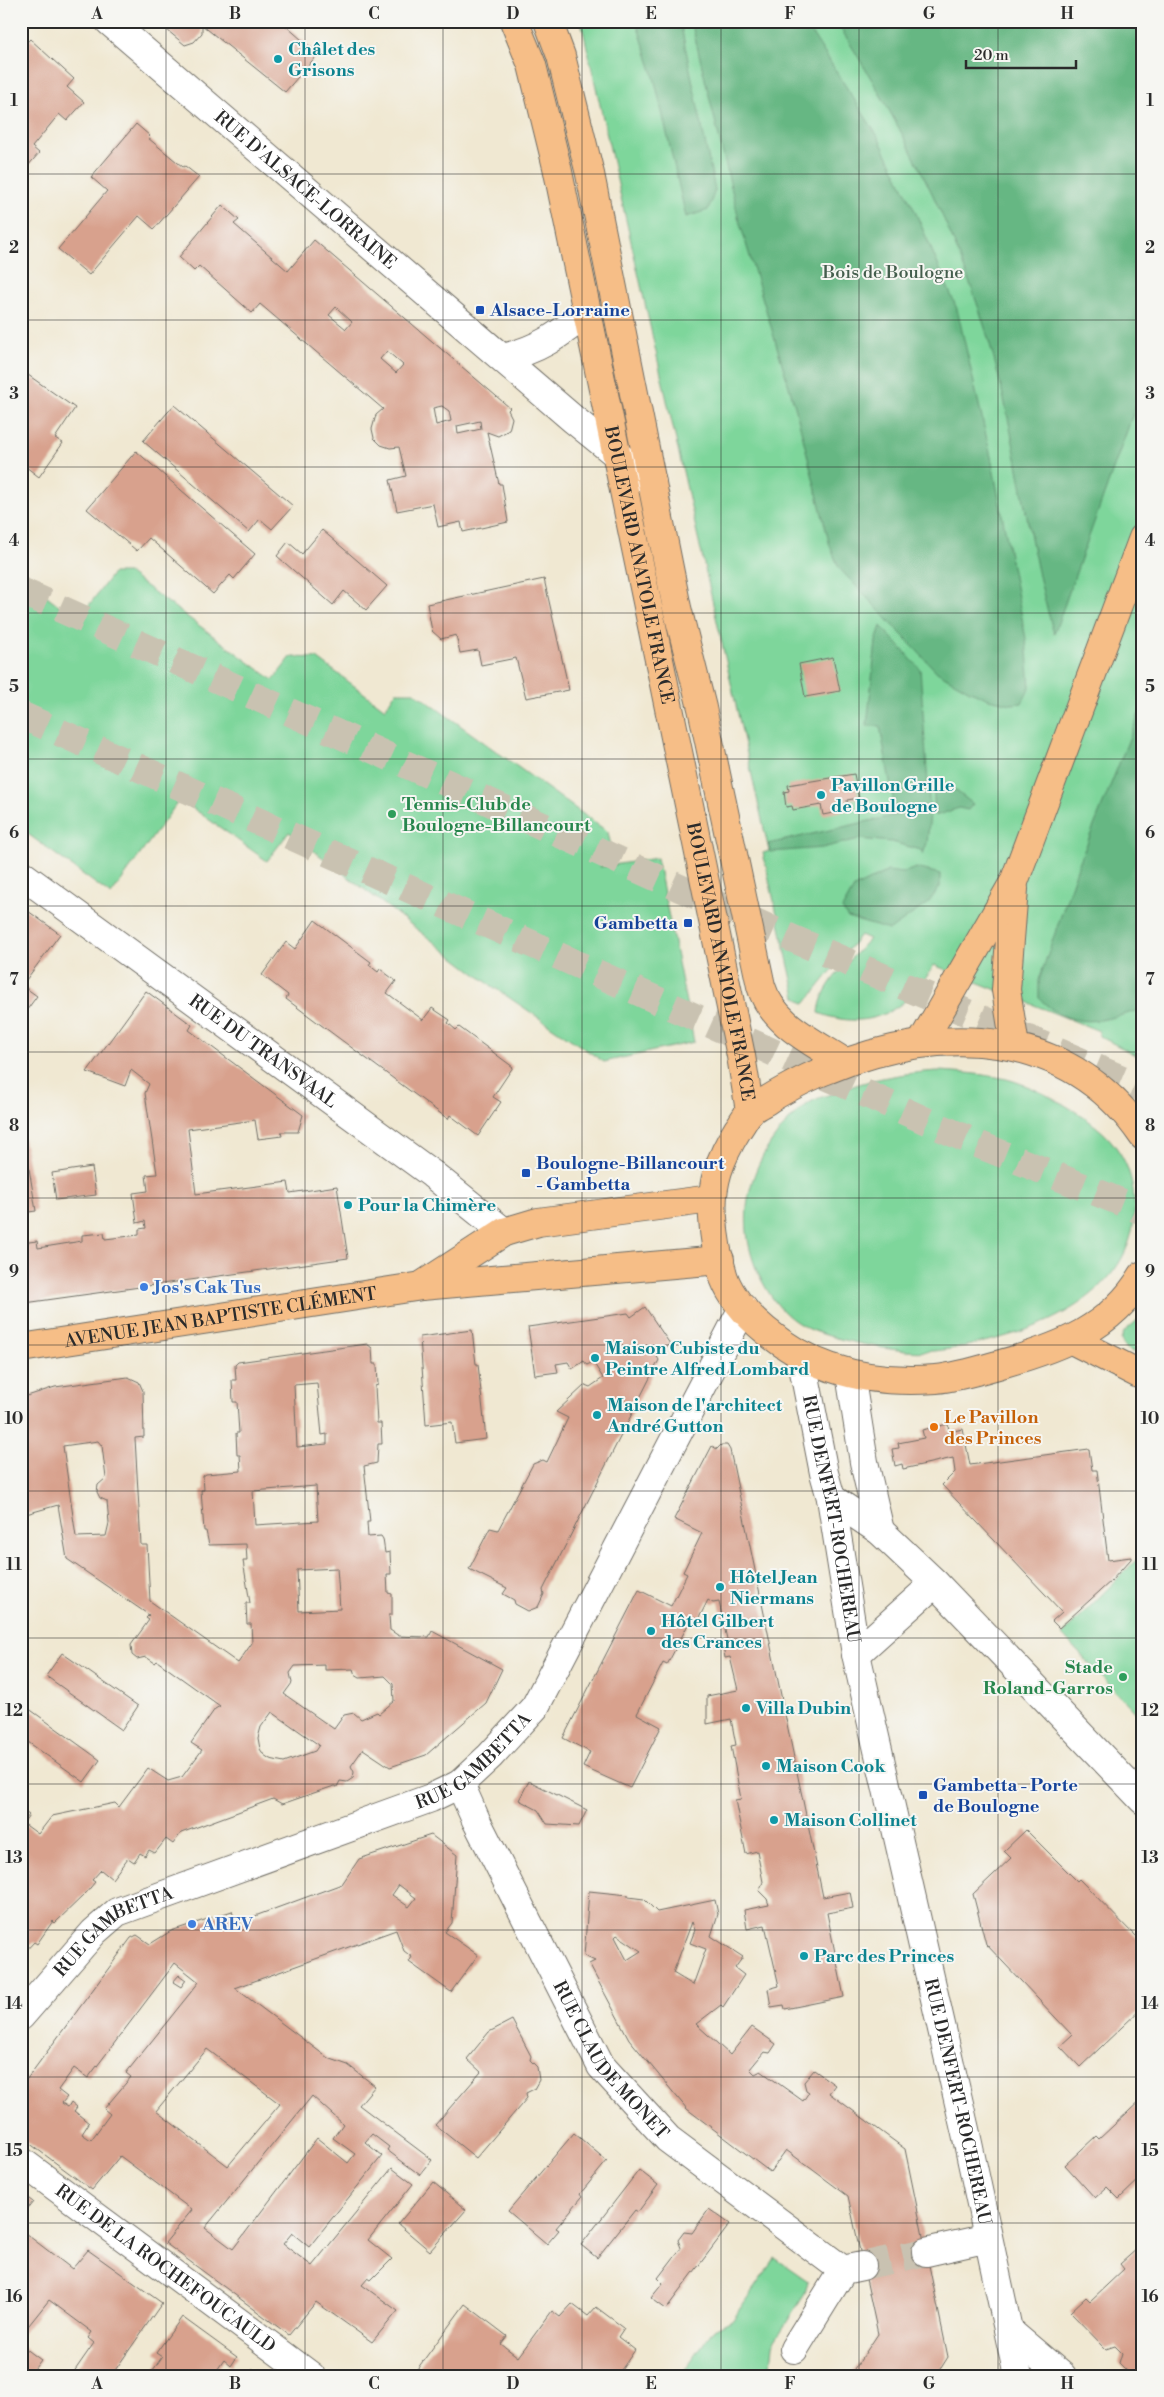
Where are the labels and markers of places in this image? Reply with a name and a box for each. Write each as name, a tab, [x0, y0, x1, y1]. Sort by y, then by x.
place label: Châlet des Grisons	[288, 38, 376, 82]
marker: Châlet des Grisons	[272, 53, 284, 65]
place label: Alsace-Lorraine	[489, 299, 630, 322]
marker: Alsace-Lorraine	[474, 304, 486, 316]
place label: Pavillon Grille de Boulogne	[831, 774, 955, 818]
marker: Pavillon Grille de Boulogne	[815, 789, 827, 801]
place label: Tennis-Club de Boulogne-Billancourt	[402, 793, 591, 837]
marker: Tennis-Club de Boulogne-Billancourt	[386, 808, 398, 820]
place label: Gambetta	[594, 912, 678, 935]
marker: Gambetta	[682, 917, 694, 929]
place label: Boulogne-Billancourt - Gambetta	[536, 1152, 725, 1196]
marker: Boulogne-Billancourt - Gambetta	[520, 1167, 532, 1179]
place label: Pour la Chimère	[358, 1194, 496, 1217]
marker: Pour la Chimère	[342, 1199, 354, 1211]
place label: Jos's Cak Tus	[151, 1276, 261, 1299]
marker: Jos's Cak Tus	[138, 1281, 150, 1293]
place label: Maison Cubiste du Peintre Alfred Lombard	[605, 1337, 809, 1381]
marker: Maison Cubiste du Peintre Alfred Lombard	[589, 1352, 601, 1364]
place label: Maison de l'architect André Gutton	[606, 1394, 783, 1438]
place label: Le Pavillon des Princes	[944, 1406, 1042, 1450]
marker: Maison de l'architect André Gutton	[591, 1409, 603, 1421]
marker: Le Pavillon des Princes	[928, 1421, 940, 1433]
place label: Hôtel Jean Niermans	[730, 1566, 818, 1610]
marker: Hôtel Jean Niermans	[714, 1581, 726, 1593]
place label: Hôtel Gilbert des Crances	[661, 1610, 775, 1654]
marker: Hôtel Gilbert des Crances	[645, 1625, 657, 1637]
place label: Stade Roland-Garros	[983, 1656, 1113, 1700]
marker: Stade Roland-Garros	[1117, 1671, 1129, 1683]
place label: Villa Dubin	[755, 1697, 851, 1720]
marker: Villa Dubin	[740, 1702, 752, 1714]
place label: Maison Cook	[776, 1755, 886, 1778]
marker: Maison Cook	[760, 1760, 772, 1772]
place label: Gambetta - Porte de Boulogne	[933, 1774, 1078, 1818]
marker: Gambetta - Porte de Boulogne	[917, 1789, 929, 1801]
place label: Maison Collinet	[784, 1809, 917, 1832]
marker: Maison Collinet	[768, 1814, 780, 1826]
place label: AREV	[201, 1913, 254, 1936]
marker: AREV	[186, 1918, 198, 1930]
place label: Parc des Princes	[814, 1945, 954, 1968]
marker: Parc des Princes	[798, 1950, 810, 1962]

